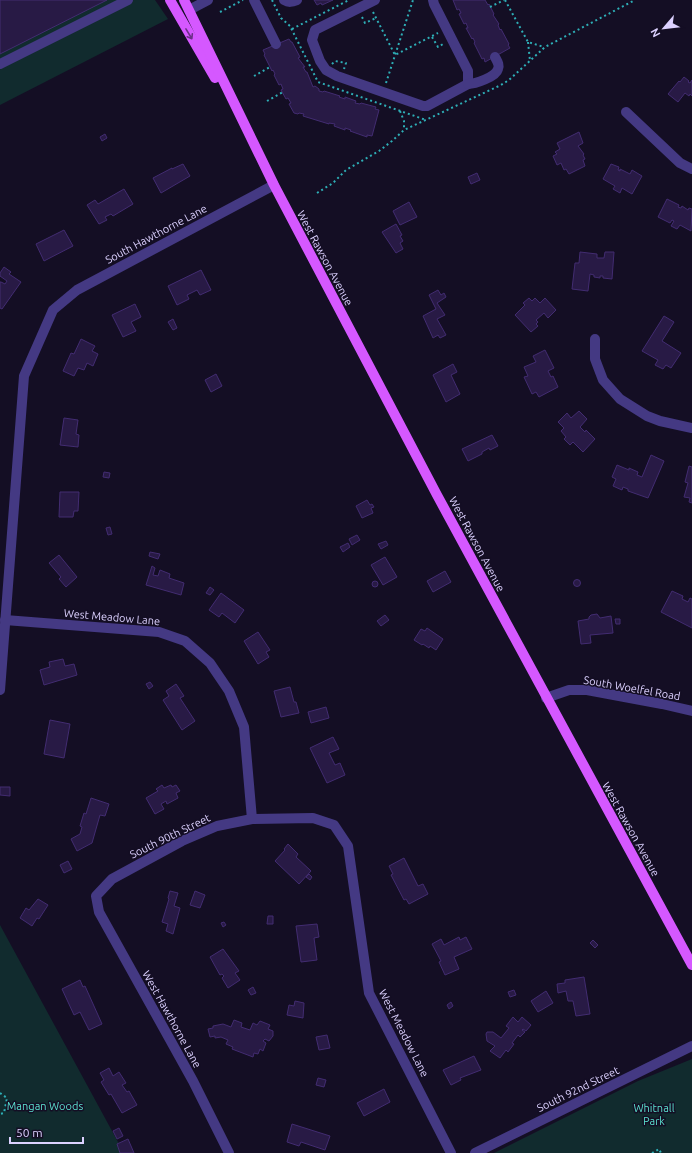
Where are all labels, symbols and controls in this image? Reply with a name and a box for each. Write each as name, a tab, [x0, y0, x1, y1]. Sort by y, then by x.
north arrow	[644, 8, 684, 48]
text: N	[648, 26, 662, 39]
one-way arrow	[186, 28, 194, 40]
street label: South Hawthorne Lane	[103, 202, 209, 266]
street label: West Rawson Avenue	[295, 208, 355, 308]
street label: West Rawson Avenue	[447, 494, 507, 594]
street label: West Meadow Lane	[63, 607, 161, 627]
street label: South Woelfel Road	[583, 674, 681, 702]
street label: West Rawson Avenue	[600, 780, 662, 878]
street label: South 90th Street	[128, 811, 213, 861]
street label: West Hawthorne Lane	[140, 968, 204, 1070]
street label: West Meadow Lane	[377, 987, 431, 1079]
street label: South 92nd Street	[535, 1064, 622, 1114]
park label: Mangan Woods	[7, 1100, 83, 1112]
park label: Whitnall Park	[633, 1102, 675, 1127]
scale bar	[10, 1119, 83, 1145]
text: 50 m	[16, 1126, 43, 1139]

